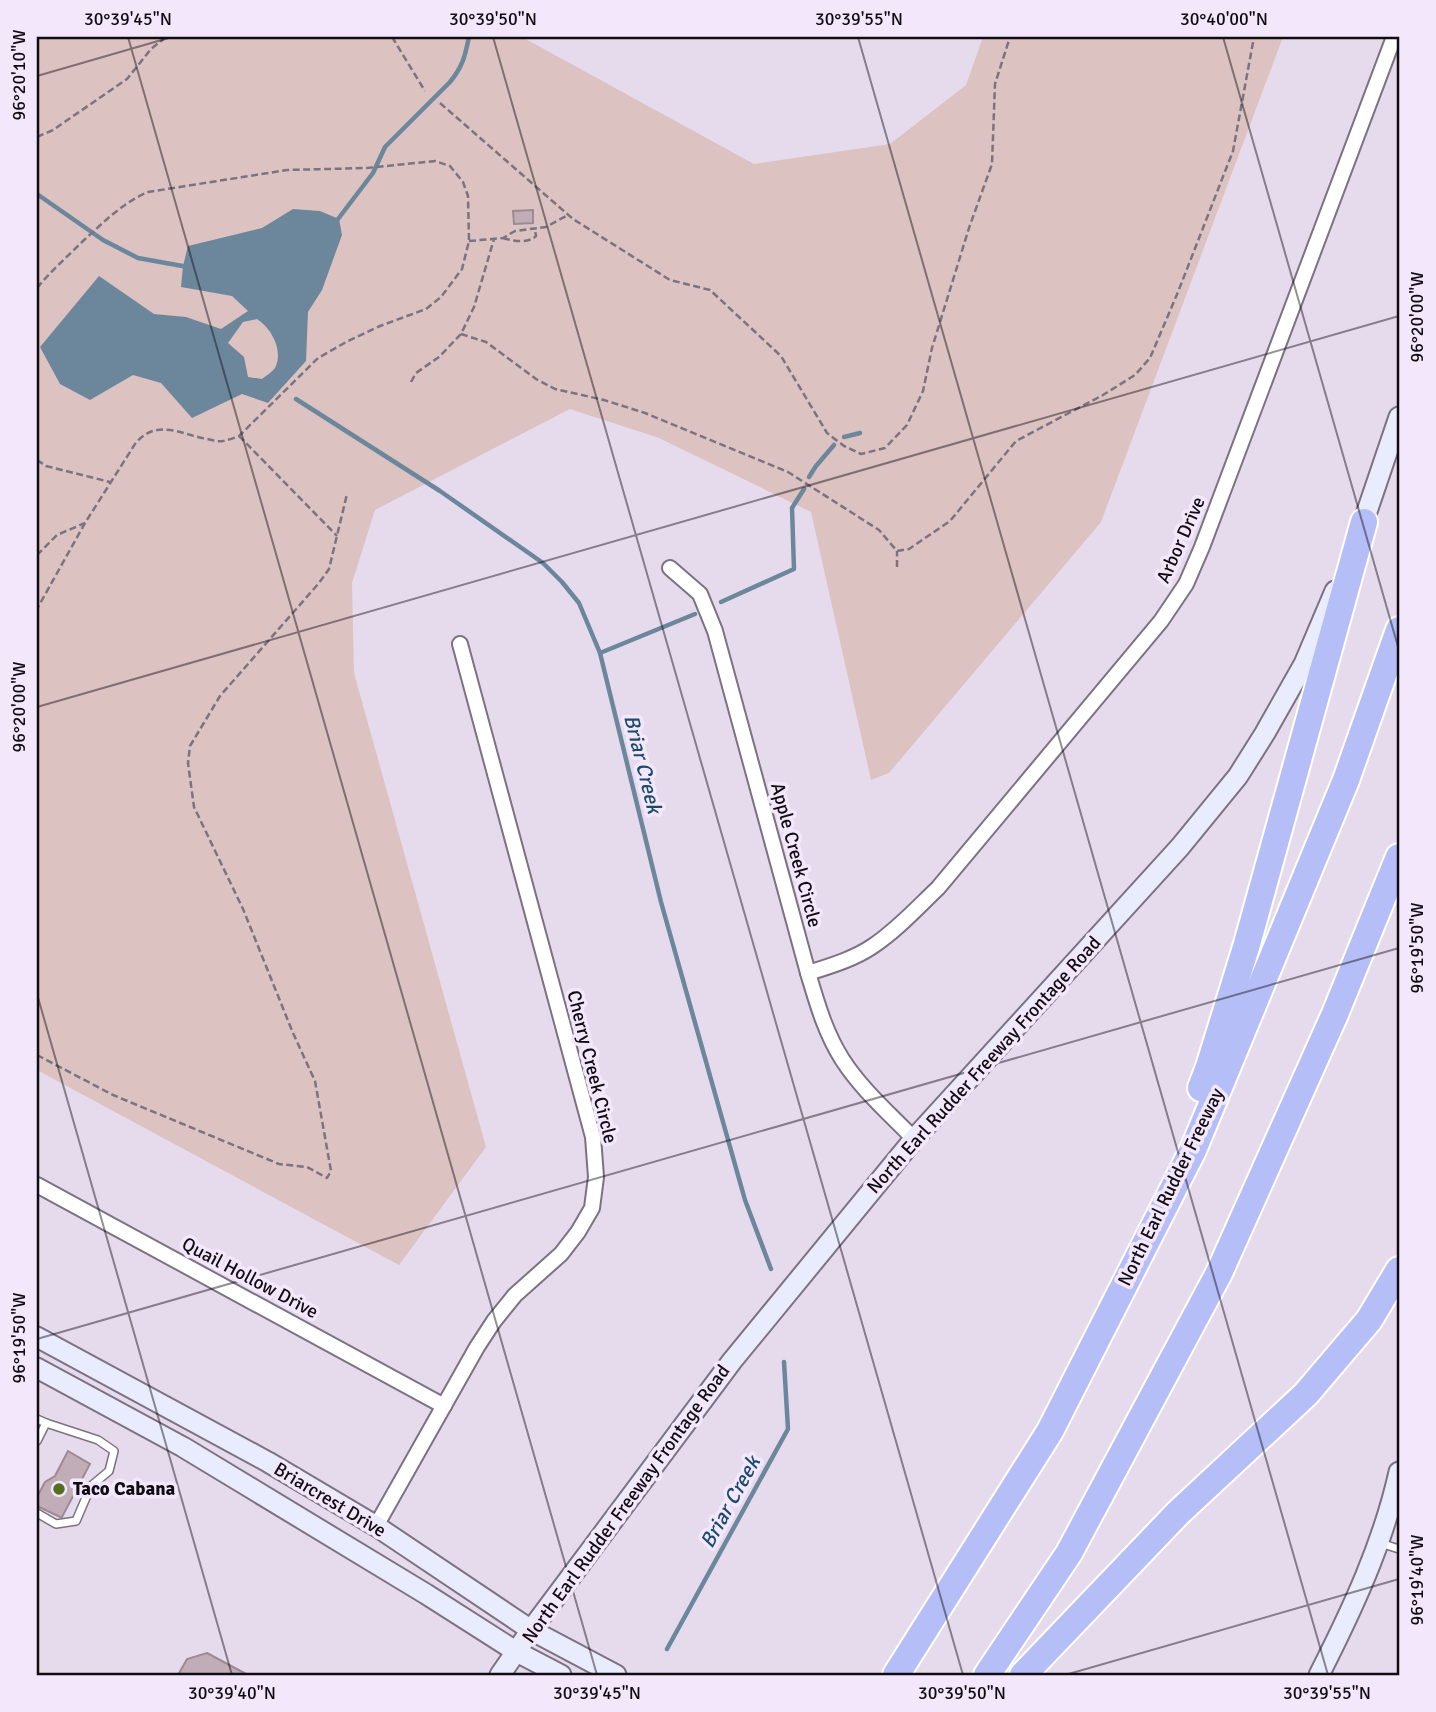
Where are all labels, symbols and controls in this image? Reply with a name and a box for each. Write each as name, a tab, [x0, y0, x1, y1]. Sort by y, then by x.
text: 30°39'45"N	[84, 8, 172, 30]
text: 30°39'50"N	[449, 8, 537, 30]
text: 30°39'55"N	[815, 8, 903, 30]
text: 30°40'00"N	[1180, 8, 1268, 30]
text: 96°20'10"W	[8, 30, 30, 120]
text: 96°20'00"W	[1406, 272, 1428, 362]
street label: Arbor Drive	[1151, 493, 1211, 587]
text: 96°20'00"W	[8, 662, 30, 752]
water label: Briar Creek	[618, 712, 668, 818]
street label: Apple Creek Circle	[765, 780, 827, 930]
text: 96°19'50"W	[1406, 903, 1428, 993]
street label: North Earl Rudder Freeway Frontage Road	[862, 931, 1106, 1199]
street label: Cherry Creek Circle	[561, 988, 623, 1146]
street label: North Earl Rudder Freeway	[1113, 1084, 1229, 1290]
street label: Quail Hollow Drive	[178, 1232, 322, 1324]
text: 96°19'50"W	[8, 1293, 30, 1383]
street label: North Earl Rudder Freeway Frontage Road	[517, 1360, 735, 1648]
water label: Briar Creek	[694, 1449, 767, 1552]
street label: Briarcrest Drive	[270, 1457, 390, 1543]
place label: Taco Cabana	[73, 1477, 176, 1501]
marker: Taco Cabana	[51, 1481, 67, 1497]
text: 96°19'40"W	[1406, 1535, 1428, 1625]
text: 30°39'40"N	[188, 1682, 276, 1704]
text: 30°39'45"N	[553, 1682, 641, 1704]
text: 30°39'50"N	[918, 1682, 1006, 1704]
text: 30°39'55"N	[1283, 1682, 1371, 1704]

